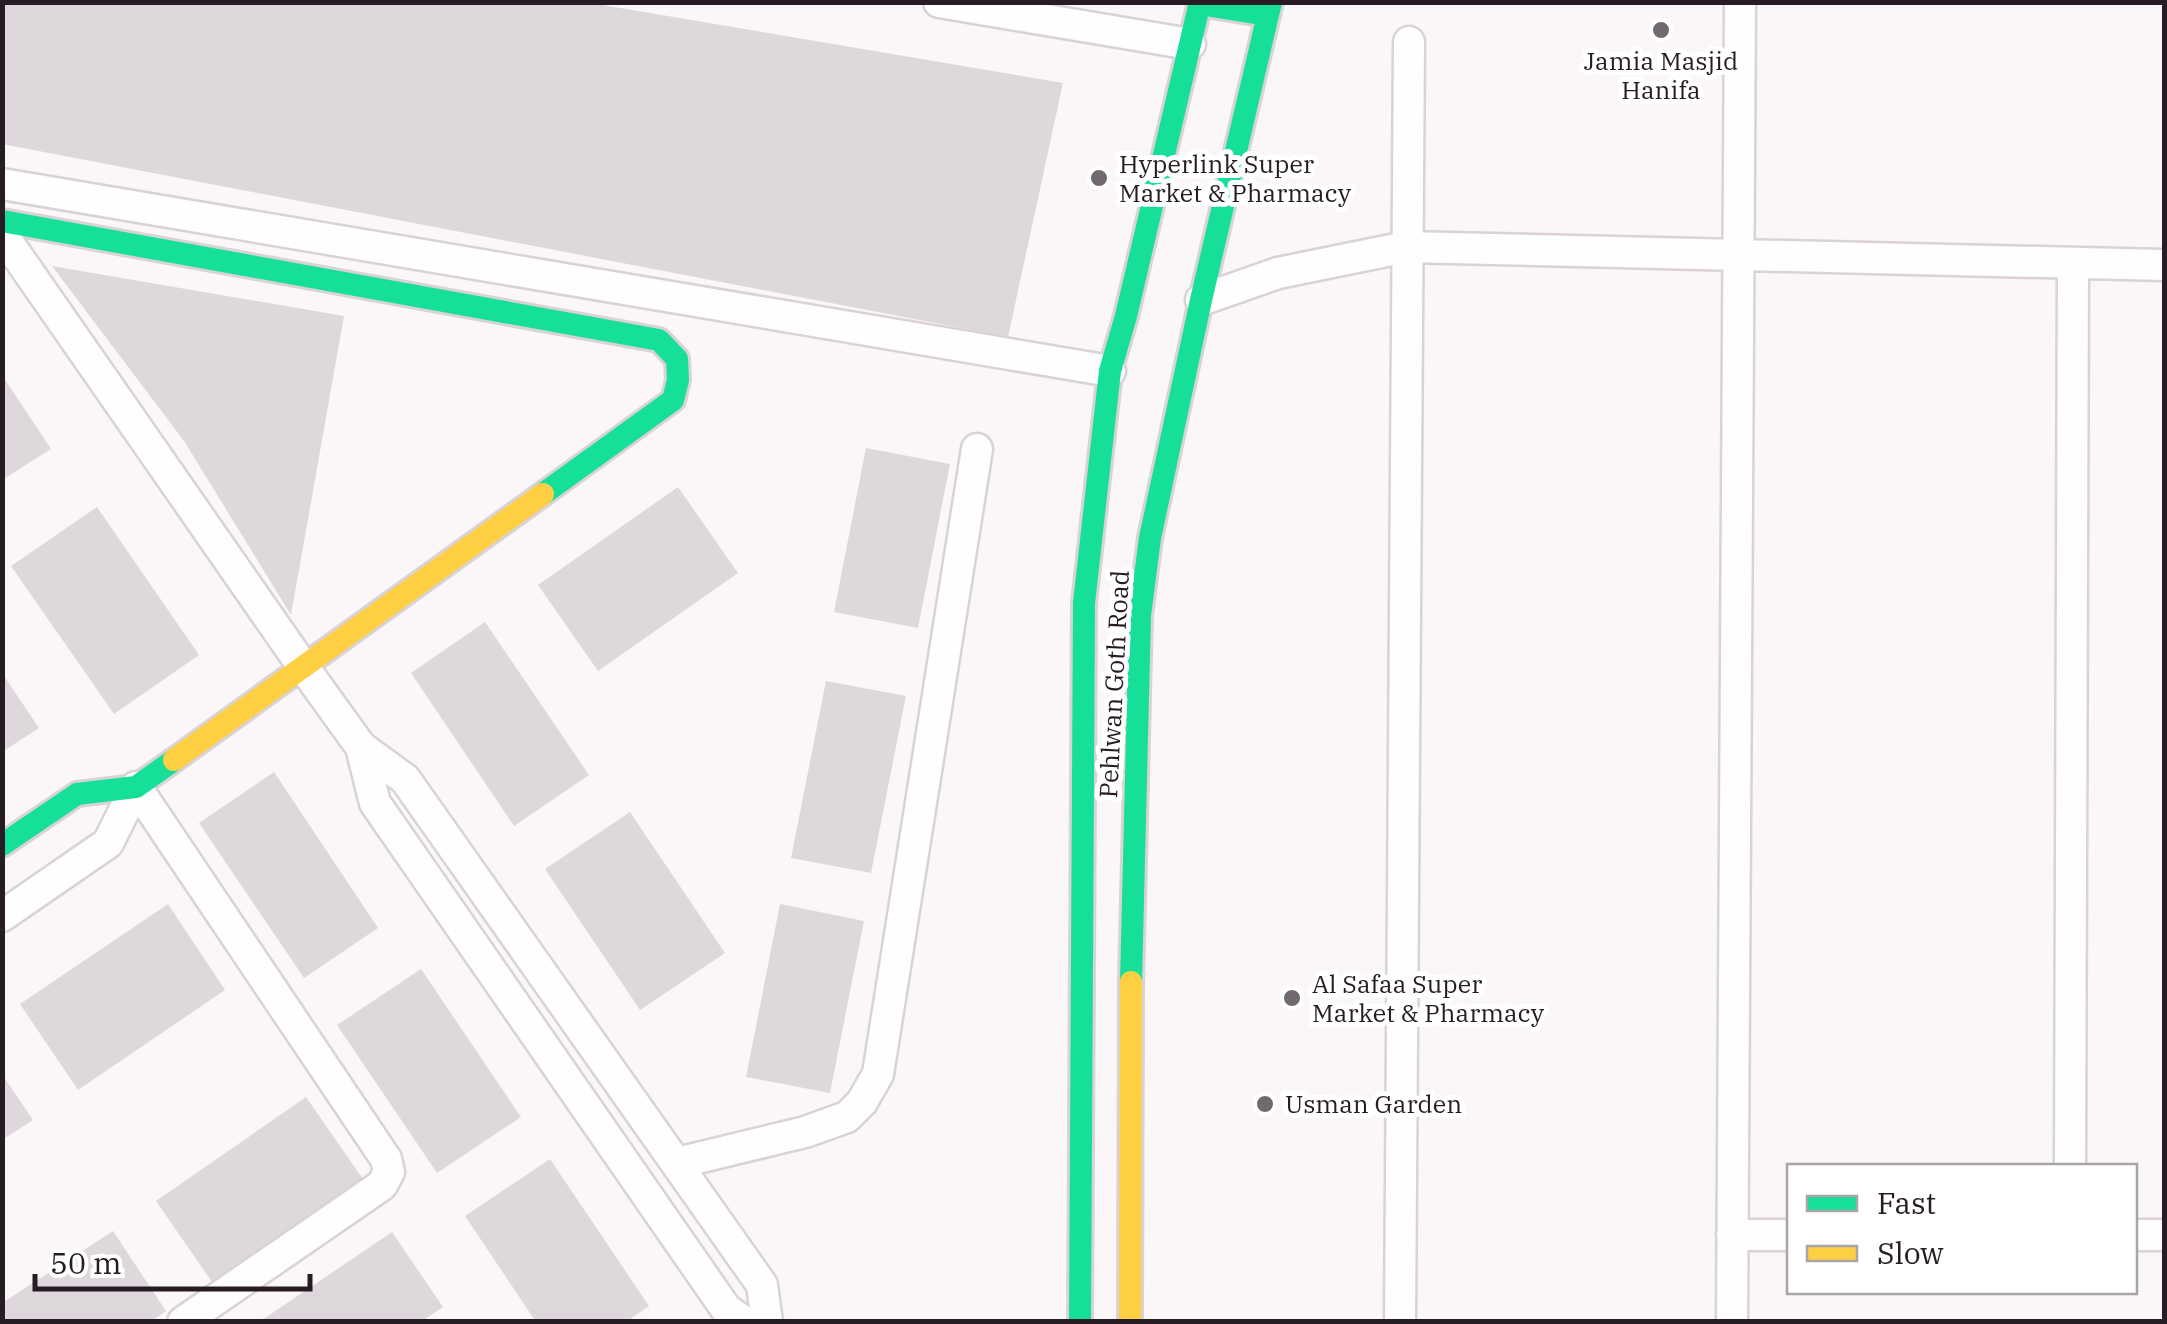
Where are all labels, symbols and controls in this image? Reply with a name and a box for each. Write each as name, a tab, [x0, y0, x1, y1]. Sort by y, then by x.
marker: Jamia Masjid Hanifa	[1650, 19, 1672, 41]
place label: Jamia Masjid Hanifa	[1584, 44, 1738, 106]
place label: Hyperlink Super Market & Pharmacy	[1119, 147, 1352, 209]
marker: Hyperlink Super Market & Pharmacy	[1088, 167, 1110, 189]
street label: Pehlwan Goth Road	[1091, 569, 1136, 799]
place label: Al Safaa Super Market & Pharmacy	[1312, 967, 1545, 1029]
marker: Al Safaa Super Market & Pharmacy	[1281, 987, 1303, 1009]
place label: Usman Garden	[1285, 1087, 1462, 1120]
marker: Usman Garden	[1254, 1093, 1276, 1115]
legend	[1787, 1164, 2137, 1294]
text: Fast	[1877, 1183, 1936, 1222]
scale bar	[35, 1229, 310, 1291]
text: Slow	[1877, 1233, 1944, 1272]
text: 50 m	[50, 1243, 122, 1282]

